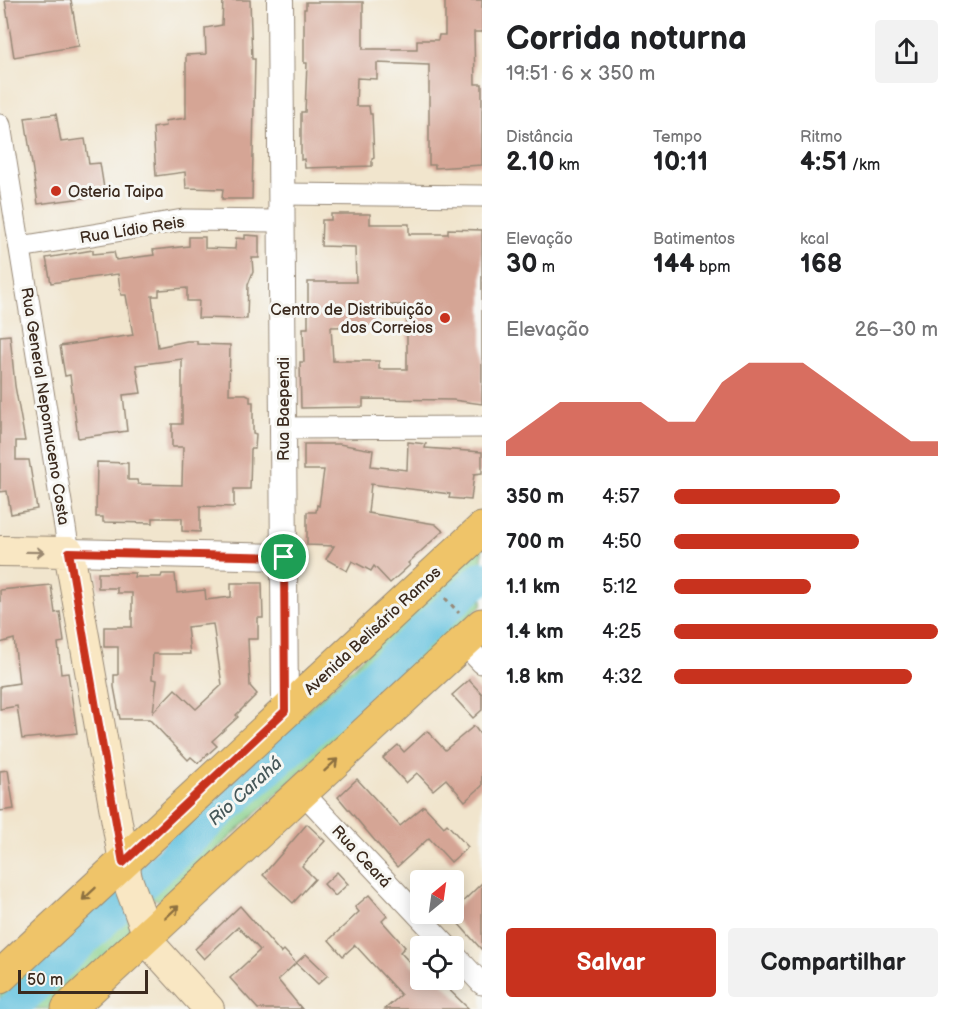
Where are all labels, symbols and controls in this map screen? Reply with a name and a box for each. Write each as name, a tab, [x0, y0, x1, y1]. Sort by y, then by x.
text: Corrida noturna	[506, 19, 747, 59]
button: share	[875, 20, 938, 83]
text: 19:51 · 6 × 350 m	[506, 62, 655, 86]
text: Distância	[506, 128, 573, 147]
text: Tempo	[653, 128, 702, 147]
text: Ritmo	[800, 128, 842, 147]
text: 2.10	[506, 147, 554, 178]
text: 10:11	[653, 147, 708, 178]
text: 4:51	[800, 147, 848, 178]
text: km	[554, 156, 580, 175]
text: /km	[848, 156, 880, 175]
place label: Osteria Taipa	[68, 183, 164, 202]
marker: Osteria Taipa	[49, 184, 63, 198]
street label: Rua Lídio Reis	[79, 213, 186, 248]
text: Elevação	[506, 230, 573, 249]
text: Batimentos	[653, 230, 735, 249]
text: kcal	[800, 230, 829, 249]
text: 30	[506, 249, 537, 280]
text: 144	[653, 249, 695, 280]
text: 168	[800, 249, 842, 280]
text: m	[537, 258, 555, 277]
text: bpm	[695, 258, 730, 277]
street label: Rua General Nepomuceno Costa	[16, 286, 73, 526]
place label: Centro de Distribuição dos Correios	[270, 301, 433, 338]
marker: Centro de Distribuição dos Correios	[438, 311, 452, 325]
text: Elevação	[506, 318, 589, 342]
text: 26–30 m	[855, 318, 938, 342]
street label: Rua Baependi	[275, 357, 294, 461]
text: 350 m	[506, 485, 564, 509]
text: 4:57	[602, 485, 640, 509]
text: 700 m	[506, 530, 564, 554]
text: 4:50	[602, 530, 641, 554]
pin	[258, 531, 309, 582]
icon: arrive	[267, 540, 300, 573]
one-way arrow	[24, 546, 44, 557]
street label: Avenida Belisário Ramos	[301, 563, 445, 699]
text: 1.1 km	[506, 575, 560, 599]
text: 5:12	[602, 575, 637, 599]
text: 1.4 km	[506, 620, 564, 644]
text: 4:25	[602, 620, 642, 644]
text: 1.8 km	[506, 665, 564, 689]
text: 4:32	[602, 665, 642, 689]
water label: Rio Carahá	[204, 753, 286, 830]
one-way arrow	[323, 758, 338, 772]
street label: Rua Ceará	[327, 822, 394, 892]
north arrow	[410, 870, 464, 924]
map controls	[410, 870, 464, 990]
one-way arrow	[82, 887, 97, 901]
one-way arrow	[164, 905, 179, 919]
button: Salvar	[506, 928, 716, 997]
button: Compartilhar	[728, 928, 938, 997]
button: locate	[410, 936, 464, 990]
scale bar	[18, 967, 148, 994]
text: 50 m	[27, 971, 63, 990]

